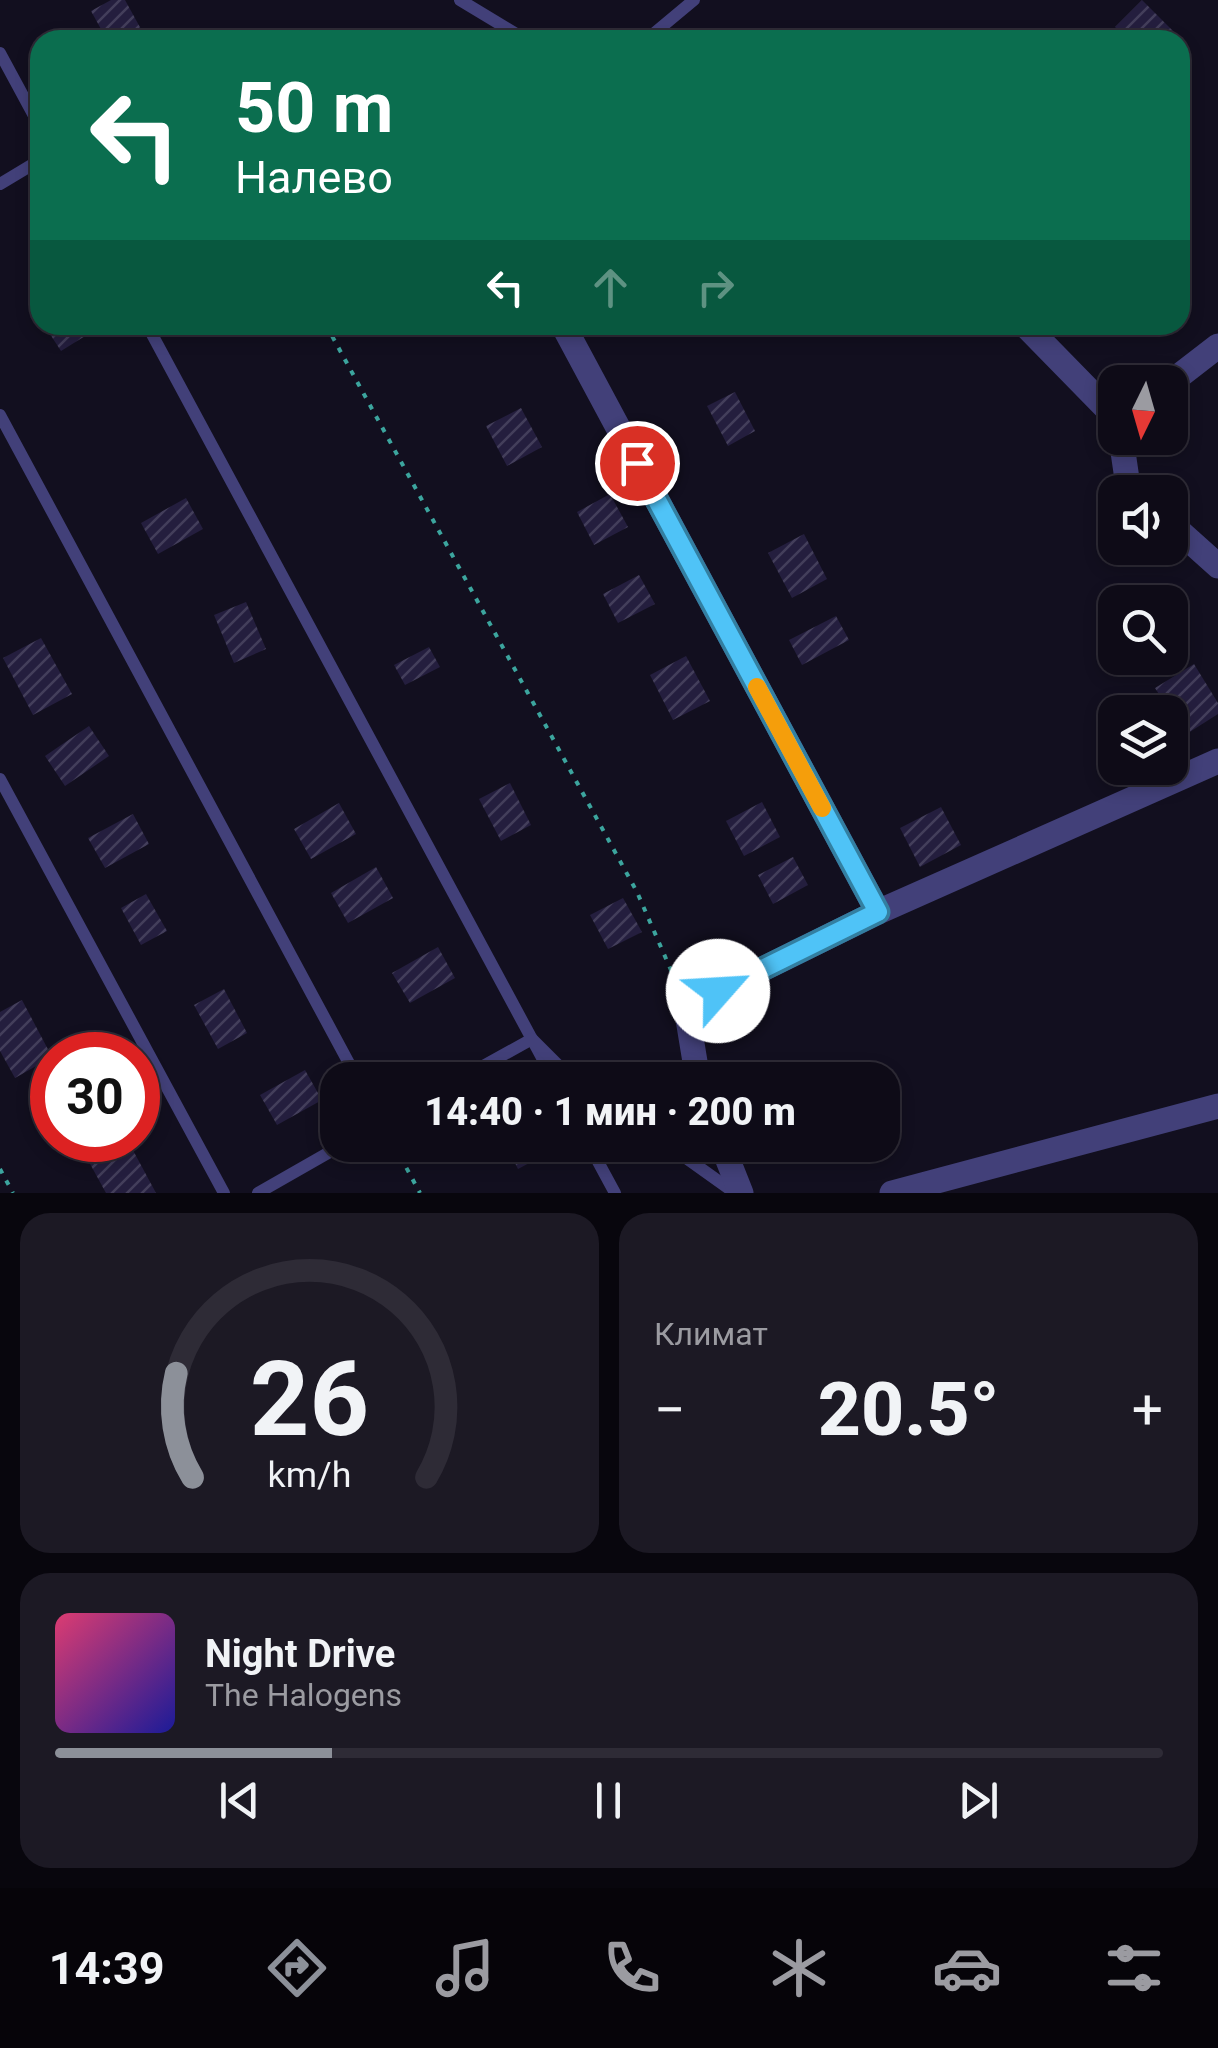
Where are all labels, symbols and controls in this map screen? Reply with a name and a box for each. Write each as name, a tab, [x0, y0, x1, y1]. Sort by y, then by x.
text: 50 m	[235, 67, 393, 149]
icon: left	[70, 70, 200, 200]
text: Налево	[235, 151, 393, 204]
icon: left	[478, 260, 533, 315]
icon: ahead	[583, 260, 638, 315]
icon: right	[688, 260, 743, 315]
north arrow	[1098, 365, 1188, 455]
map controls	[1098, 365, 1188, 785]
pin	[595, 421, 680, 506]
icon: arrive	[610, 436, 665, 491]
button: sound	[1098, 475, 1188, 565]
button: search	[1098, 585, 1188, 675]
button: layers	[1098, 695, 1188, 785]
position arrow	[666, 939, 770, 1043]
speed limit sign: 30	[30, 1032, 160, 1162]
text: 14:40 · 1 мин · 200 m	[424, 1090, 796, 1134]
text: Климат	[654, 1315, 768, 1353]
text: 26	[250, 1339, 369, 1460]
text: 20.5°	[818, 1365, 999, 1453]
text: −	[654, 1378, 685, 1442]
text: +	[1132, 1378, 1163, 1442]
text: km/h	[268, 1454, 351, 1496]
text: Night Drive	[205, 1632, 395, 1676]
text: The Halogens	[205, 1676, 402, 1714]
icon: previous	[212, 1773, 267, 1828]
icon: pause	[581, 1773, 636, 1828]
icon: next	[951, 1773, 1006, 1828]
icon: directions	[262, 1933, 332, 2003]
icon: music	[430, 1933, 500, 2003]
icon: phone	[597, 1933, 667, 2003]
icon: climate	[764, 1933, 834, 2003]
icon: car	[932, 1933, 1002, 2003]
icon: filters	[1099, 1933, 1169, 2003]
text: 14:39	[49, 1942, 165, 1995]

